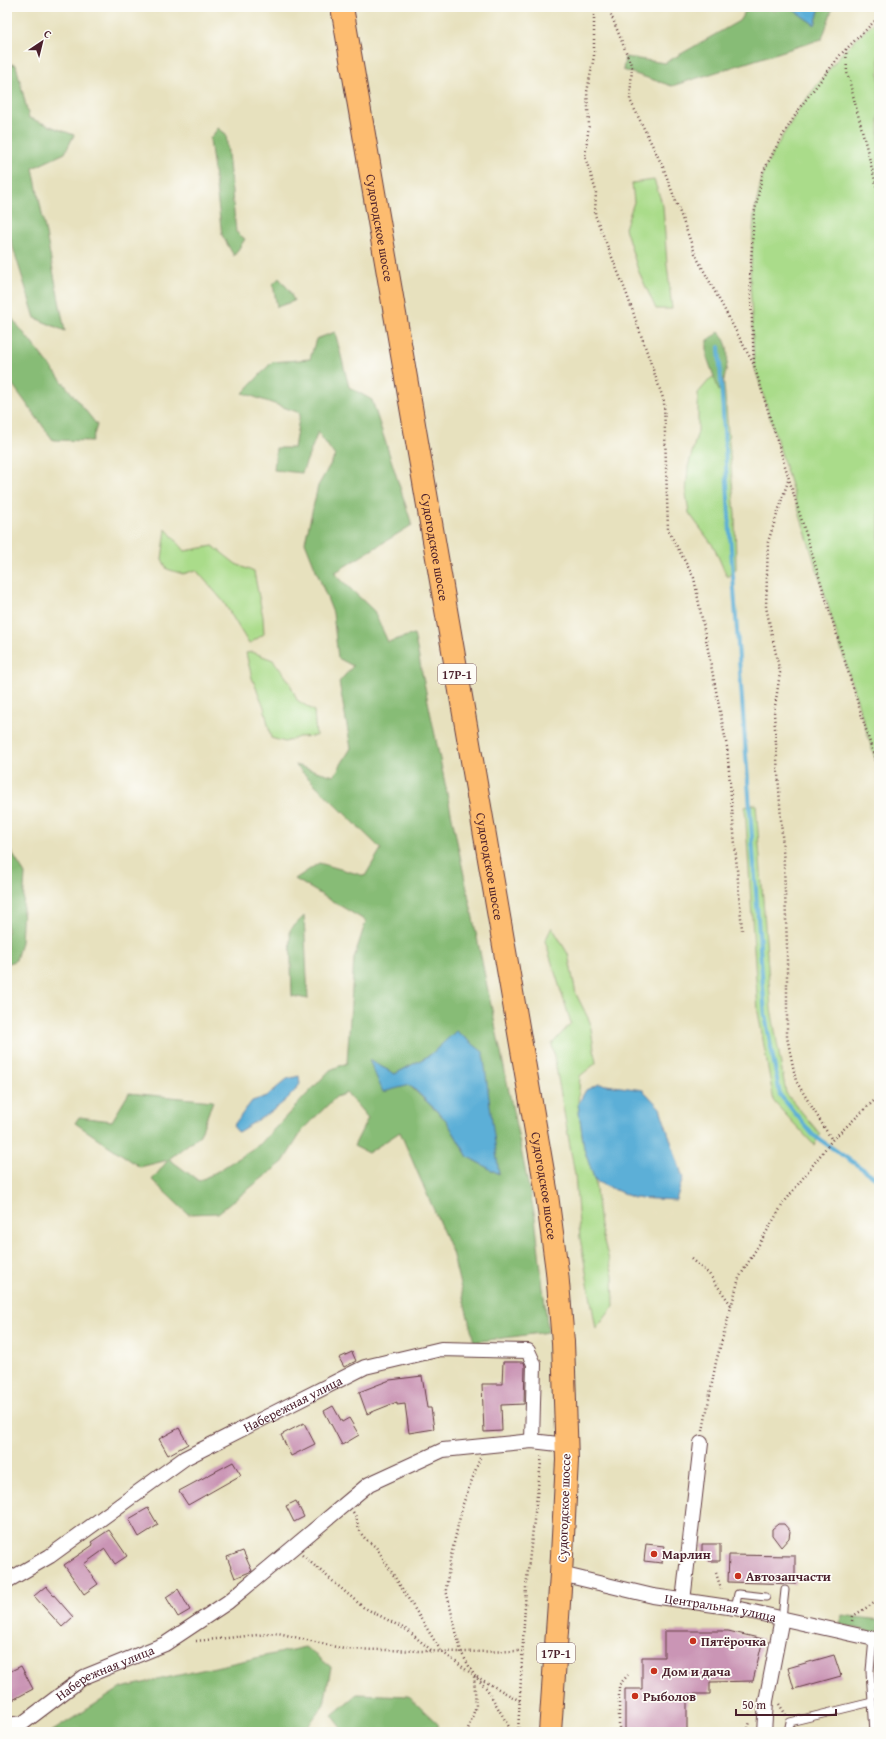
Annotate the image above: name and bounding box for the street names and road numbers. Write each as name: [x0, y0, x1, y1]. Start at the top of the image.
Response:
street label: Судогодское шоссе: [361, 172, 399, 283]
street label: Судогодское шоссе: [417, 492, 454, 602]
road number: 17Р-1: [438, 664, 476, 684]
street label: Судогодское шоссе: [472, 811, 509, 922]
street label: Судогодское шоссе: [527, 1130, 562, 1241]
street label: Набережная улица: [240, 1370, 346, 1437]
street label: Судогодское шоссе: [553, 1453, 575, 1563]
street label: Центральная улица: [663, 1588, 779, 1627]
street label: Набережная улица: [51, 1640, 158, 1705]
road number: 17Р-1: [537, 1643, 575, 1663]

